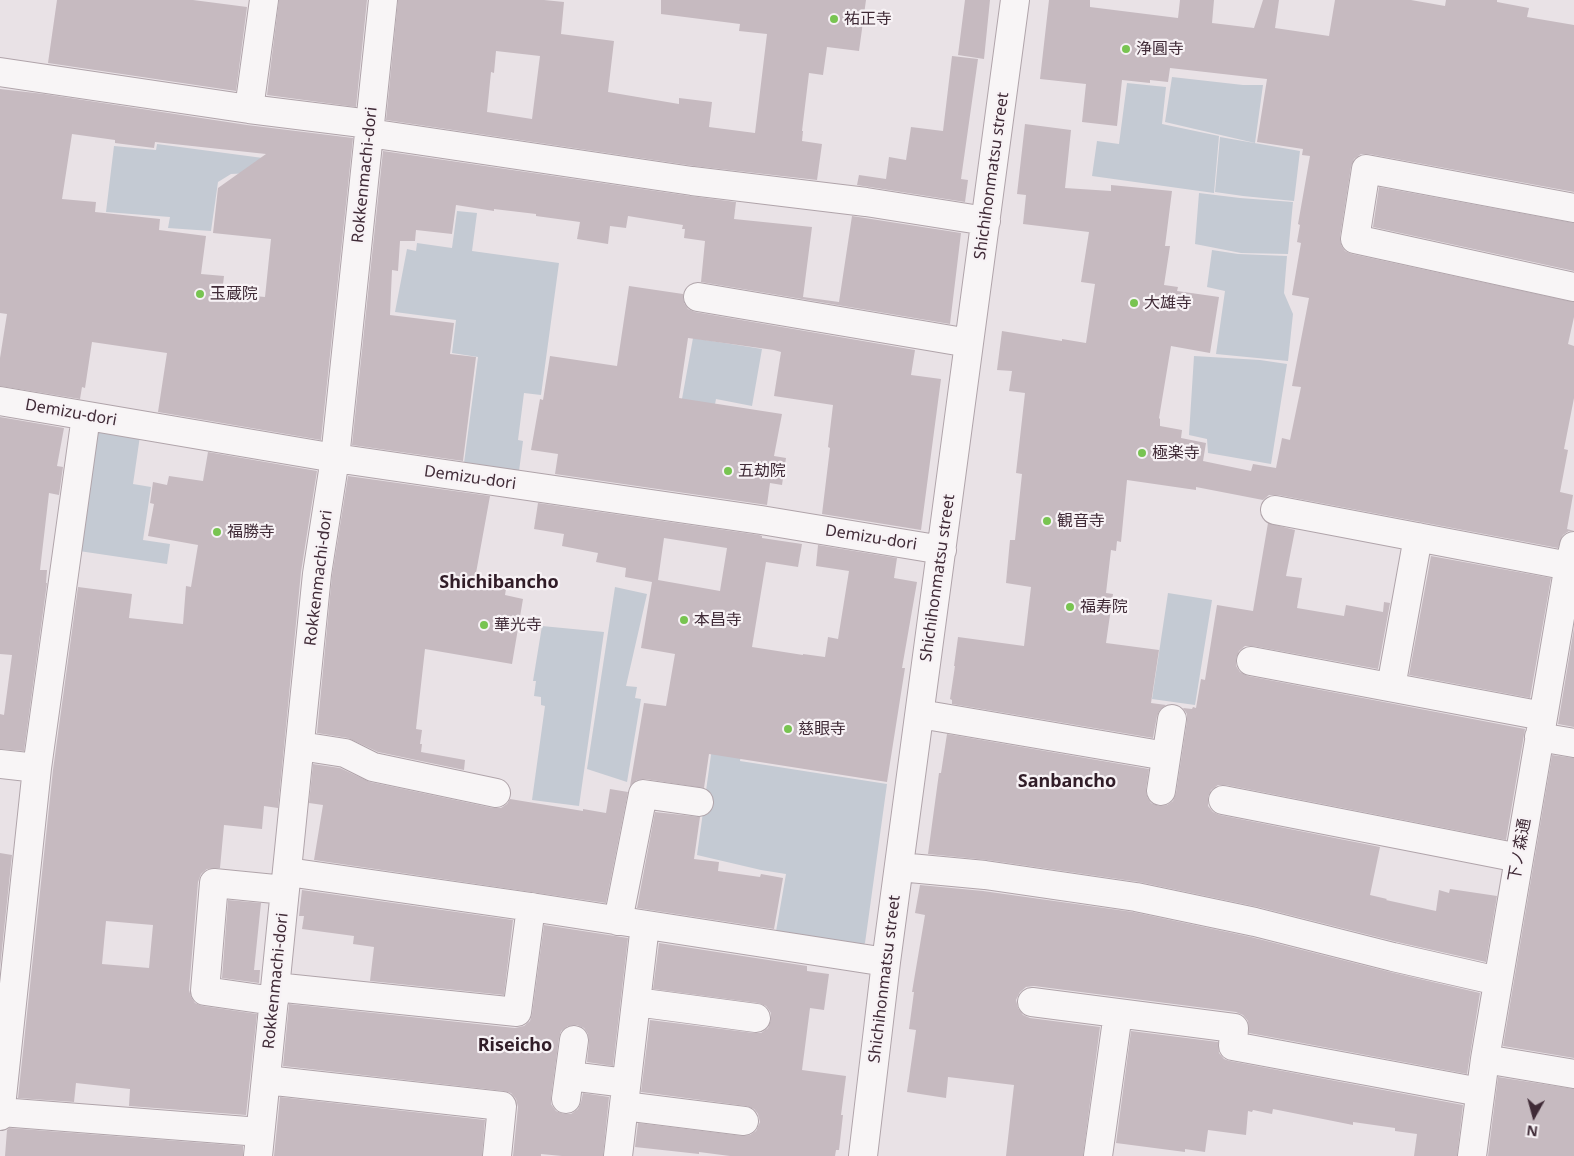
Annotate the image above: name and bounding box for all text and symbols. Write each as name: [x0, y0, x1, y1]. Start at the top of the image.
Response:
place label: 祐正寺: [844, 9, 892, 29]
marker: 祐正寺: [828, 13, 840, 25]
place label: 浄圓寺: [1136, 39, 1184, 59]
marker: 浄圓寺: [1120, 43, 1132, 55]
street label: Shichihonmatsu street: [971, 91, 1013, 261]
street label: Rokkenmachi-dori: [348, 106, 382, 244]
place label: 玉蔵院: [210, 284, 258, 304]
marker: 玉蔵院: [194, 288, 206, 300]
place label: 大雄寺: [1144, 293, 1192, 313]
marker: 大雄寺: [1128, 297, 1140, 309]
street label: Demizu-dori: [24, 396, 118, 430]
place label: 極楽寺: [1152, 443, 1200, 463]
marker: 極楽寺: [1136, 447, 1148, 459]
place label: 五劫院: [738, 461, 786, 481]
street label: Demizu-dori: [423, 462, 517, 494]
marker: 五劫院: [722, 465, 734, 477]
street label: Shichihonmatsu street: [917, 493, 959, 663]
street label: Rokkenmachi-dori: [301, 509, 337, 647]
place label: 観音寺: [1057, 511, 1105, 531]
marker: 観音寺: [1041, 515, 1053, 527]
street label: Demizu-dori: [824, 521, 918, 555]
place label: 福勝寺: [227, 522, 275, 542]
marker: 福勝寺: [211, 526, 223, 538]
district label: Shichibancho: [439, 572, 559, 594]
place label: 福寿院: [1080, 597, 1128, 617]
marker: 福寿院: [1064, 601, 1076, 613]
place label: 本昌寺: [694, 610, 742, 630]
marker: 本昌寺: [678, 614, 690, 626]
place label: 華光寺: [494, 615, 542, 635]
marker: 華光寺: [478, 619, 490, 631]
place label: 慈眼寺: [798, 719, 846, 739]
marker: 慈眼寺: [782, 723, 794, 735]
district label: Sanbancho: [1018, 771, 1116, 793]
street label: 下ノ森通: [1505, 817, 1535, 883]
street label: Shichihonmatsu street: [865, 894, 905, 1064]
street label: Rokkenmachi-dori: [259, 912, 293, 1050]
district label: Riseicho: [478, 1035, 552, 1057]
north arrow: [1509, 1091, 1559, 1141]
text: N: [1525, 1121, 1539, 1142]

